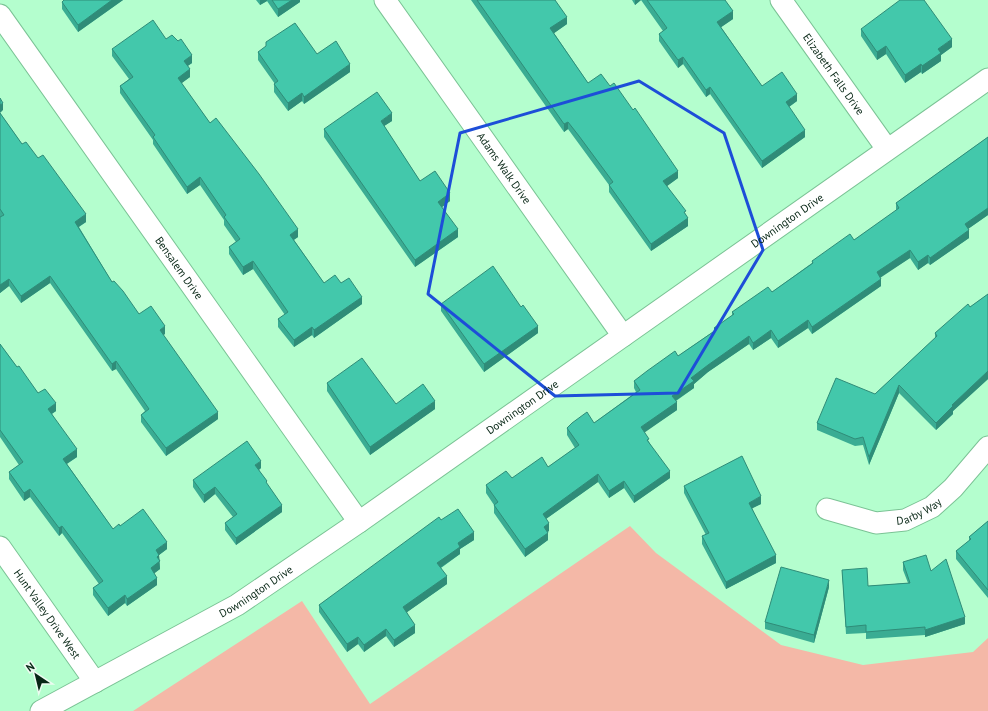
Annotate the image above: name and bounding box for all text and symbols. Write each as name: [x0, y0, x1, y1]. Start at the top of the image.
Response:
street label: Elizabeth Falls Drive: [800, 31, 868, 118]
street label: Adams Walk Drive: [474, 130, 534, 207]
street label: Downington Drive: [748, 190, 826, 251]
street label: Bensalem Drive: [152, 234, 206, 302]
street label: Downington Drive: [483, 377, 561, 437]
street label: Darby Way: [896, 494, 945, 528]
street label: Downington Drive: [217, 562, 296, 620]
street label: Hunt Valley Drive West: [11, 567, 84, 662]
north arrow: [16, 655, 56, 695]
text: N: [23, 659, 37, 675]

